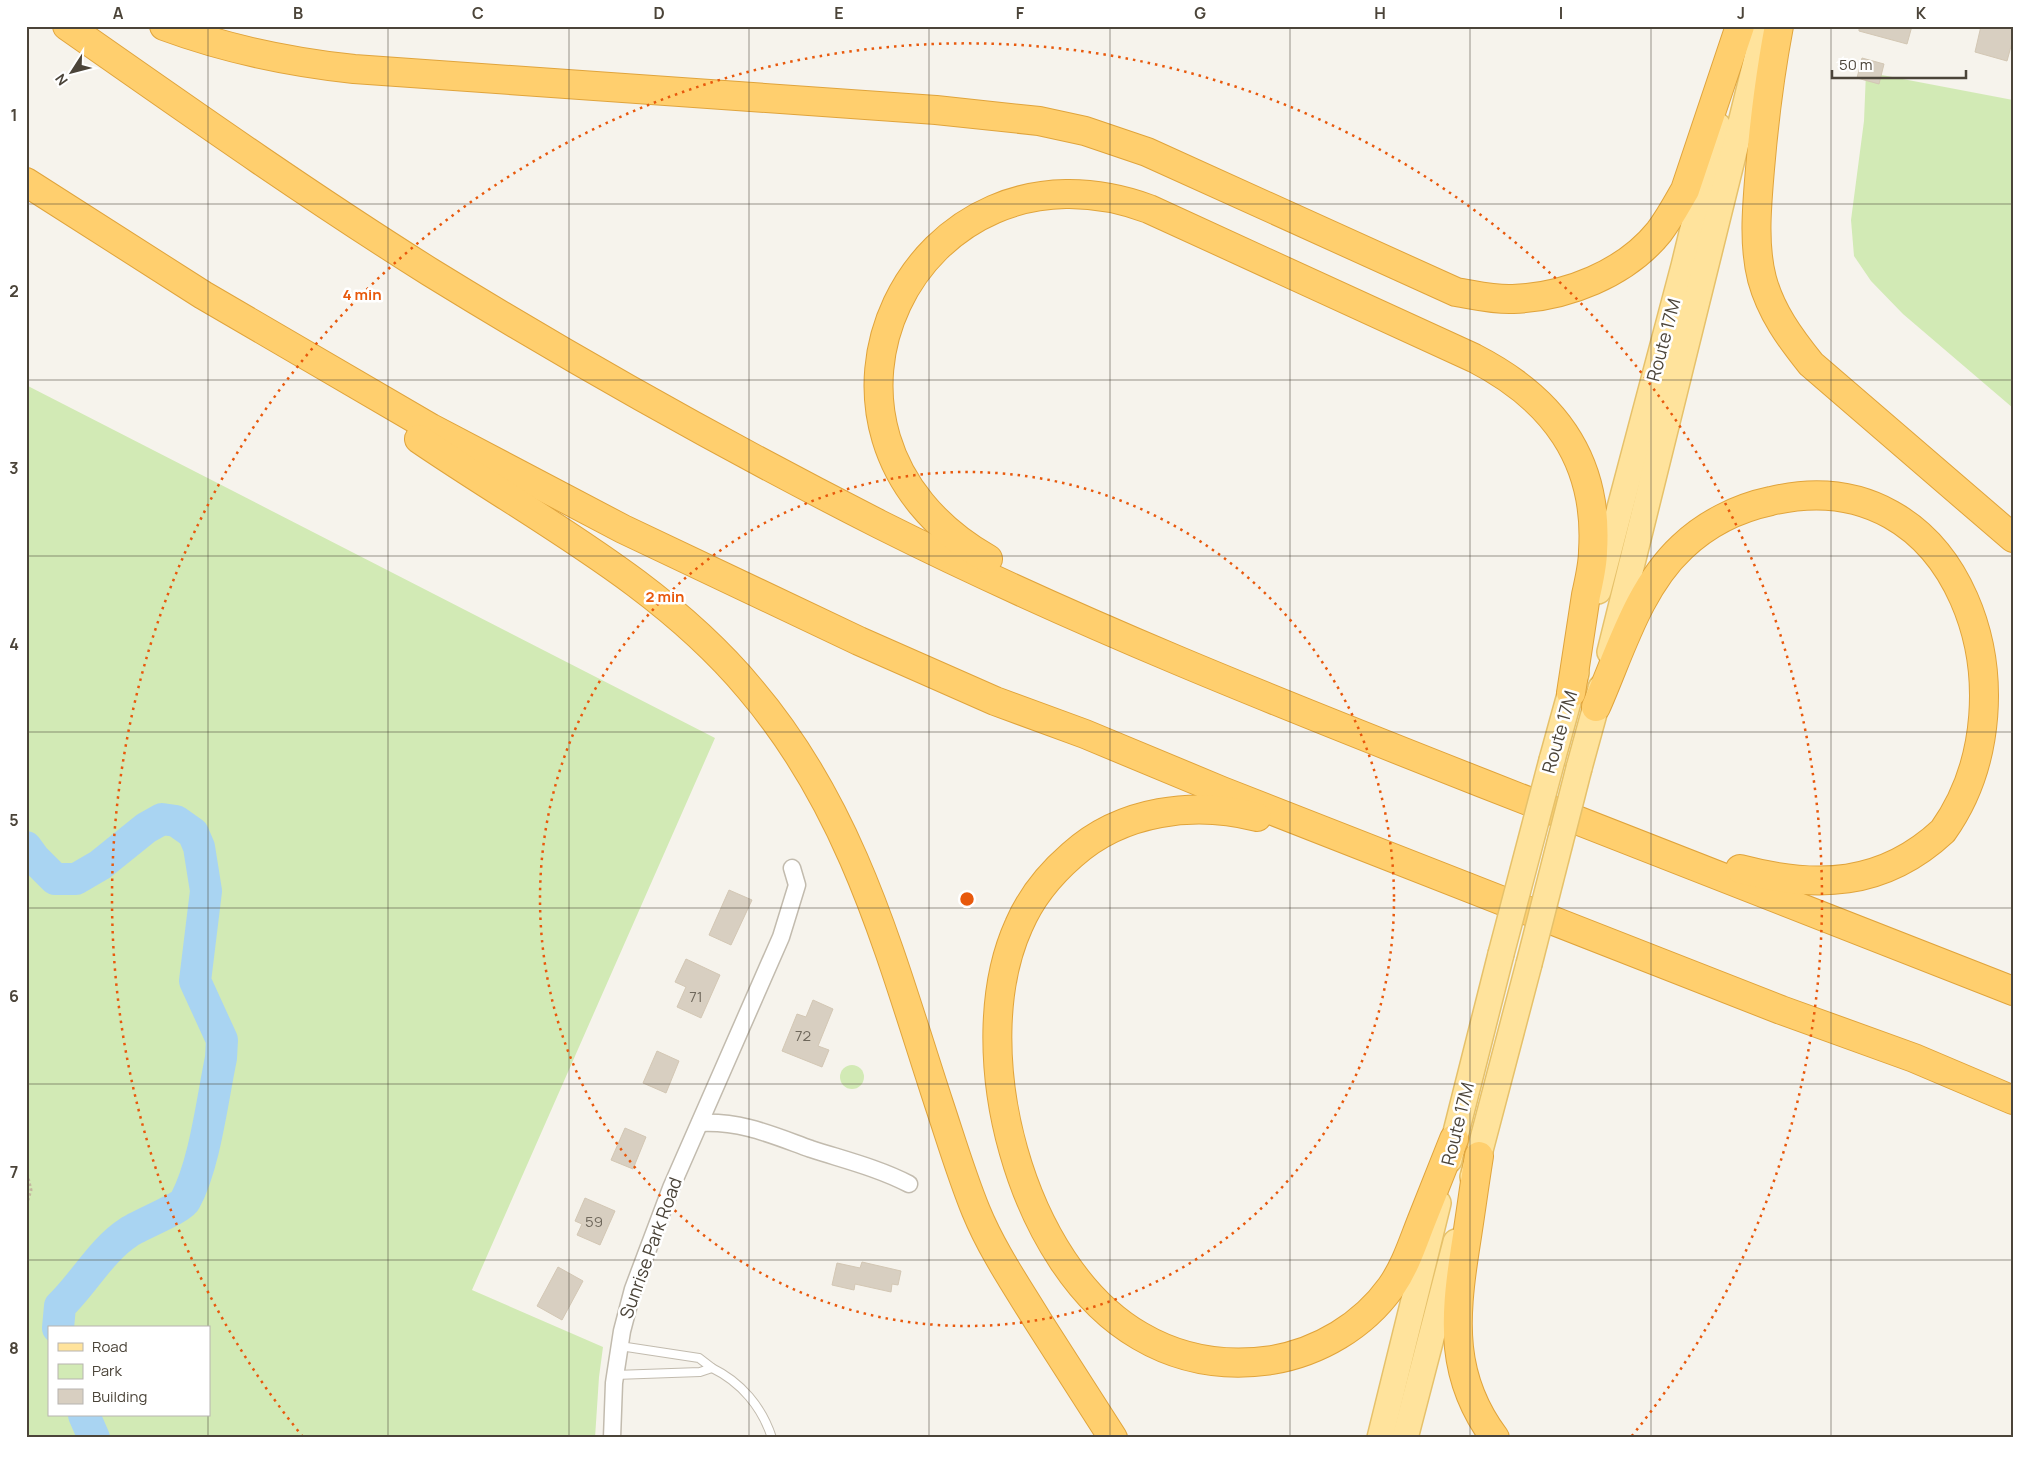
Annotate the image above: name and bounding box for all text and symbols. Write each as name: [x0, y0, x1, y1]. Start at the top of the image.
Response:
text: A: [113, 2, 124, 24]
text: B: [293, 2, 303, 24]
text: C: [472, 2, 484, 24]
text: D: [653, 2, 665, 24]
text: E: [834, 2, 844, 24]
text: F: [1016, 2, 1025, 24]
text: G: [1194, 2, 1206, 24]
text: H: [1374, 2, 1386, 24]
text: I: [1559, 2, 1563, 24]
text: J: [1737, 2, 1745, 24]
text: K: [1916, 2, 1927, 24]
north arrow: [48, 48, 98, 98]
scale bar: [1832, 48, 1965, 80]
text: 50 m: [1839, 54, 1873, 75]
text: N: [50, 70, 72, 90]
text: 1: [10, 104, 18, 126]
text: 2: [9, 280, 19, 302]
text: 4 min: [342, 284, 382, 305]
street label: Route 17M: [1640, 296, 1686, 384]
text: 3: [9, 457, 19, 479]
text: 2 min: [645, 586, 685, 607]
text: 4: [9, 633, 19, 655]
street label: Route 17M: [1536, 688, 1582, 776]
text: 5: [9, 809, 19, 831]
centre of rings: [958, 890, 976, 908]
text: 6: [9, 985, 19, 1007]
house number: 71: [689, 986, 703, 1007]
house number: 72: [795, 1025, 811, 1046]
street label: Route 17M: [1435, 1080, 1479, 1168]
text: 7: [10, 1161, 18, 1183]
street label: Sunrise Park Road: [613, 1174, 687, 1322]
house number: 59: [585, 1211, 603, 1232]
legend: [48, 1326, 210, 1416]
text: Road: [92, 1336, 128, 1357]
text: 8: [9, 1337, 19, 1359]
text: Park: [92, 1360, 122, 1381]
text: Building: [92, 1386, 147, 1407]

